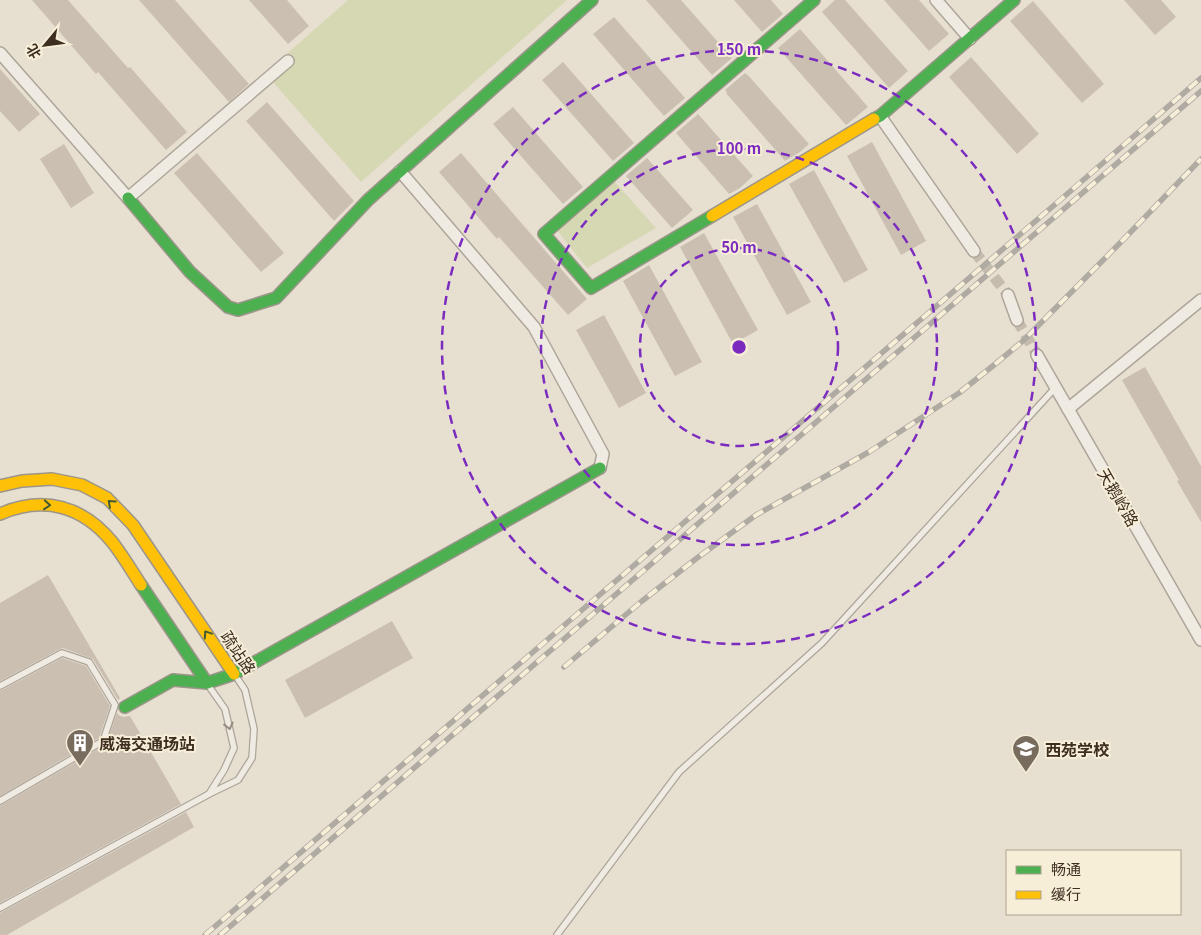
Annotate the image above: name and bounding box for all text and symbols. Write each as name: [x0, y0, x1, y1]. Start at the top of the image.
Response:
north arrow: [20, 20, 70, 70]
text: 150 m: [717, 38, 761, 59]
text: 北: [21, 41, 45, 63]
text: 100 m: [717, 137, 761, 158]
text: 50 m: [721, 236, 757, 257]
centre of rings: [730, 338, 748, 356]
street label: 天鹅岭路: [1093, 463, 1145, 531]
one-way arrow: [43, 499, 51, 510]
one-way arrow: [108, 500, 117, 509]
street label: 疏站路: [216, 625, 262, 679]
one-way arrow: [204, 630, 213, 639]
one-way arrow: [223, 721, 234, 730]
building icon: 威海交通场站: [65, 728, 95, 767]
place label: 威海交通场站: [99, 731, 195, 755]
school or university icon: 西苑学校: [1011, 734, 1041, 773]
place label: 西苑学校: [1045, 737, 1110, 761]
legend: [1006, 850, 1181, 915]
text: 畅通: [1051, 858, 1081, 879]
text: 缓行: [1051, 883, 1081, 904]

